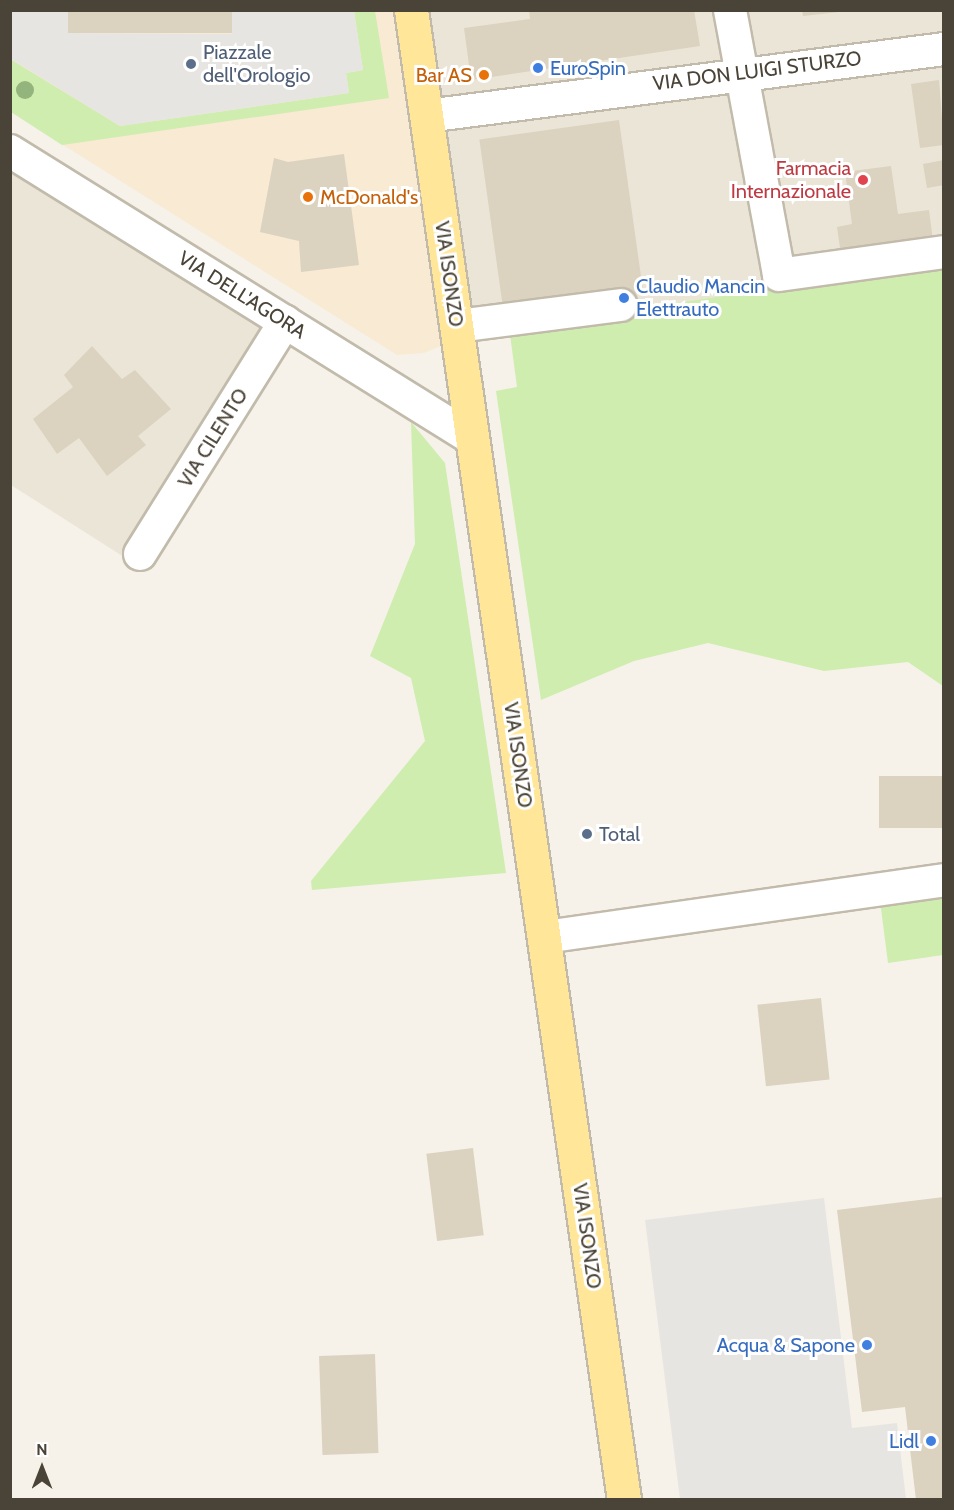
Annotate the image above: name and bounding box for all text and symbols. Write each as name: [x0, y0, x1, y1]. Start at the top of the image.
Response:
place label: Piazzale dell'Orologio: [203, 40, 311, 87]
street label: VIA DON LUIGI STURZO: [651, 46, 863, 96]
place label: EuroSpin: [550, 56, 626, 80]
marker: Piazzale dell'Orologio: [184, 57, 198, 71]
marker: EuroSpin: [531, 61, 545, 75]
place label: Bar AS: [416, 63, 472, 87]
marker: Bar AS: [477, 68, 491, 82]
place label: Farmacia Internazionale: [731, 156, 851, 203]
marker: Farmacia Internazionale: [856, 173, 870, 187]
place label: McDonald's: [320, 185, 418, 209]
marker: McDonald's: [301, 190, 315, 204]
street label: VIA ISONZO: [430, 220, 468, 328]
street label: VIA DELL'AGORA: [174, 246, 310, 344]
place label: Claudio Mancin Elettrauto: [636, 274, 765, 321]
marker: Claudio Mancin Elettrauto: [617, 291, 631, 305]
street label: VIA CILENTO: [173, 384, 253, 492]
street label: VIA ISONZO: [499, 701, 537, 809]
place label: Total: [599, 822, 640, 846]
marker: Total: [580, 827, 594, 841]
street label: VIA ISONZO: [568, 1182, 606, 1290]
place label: Acqua & Sapone: [717, 1333, 855, 1357]
marker: Acqua & Sapone: [860, 1338, 874, 1352]
place label: Lidl: [889, 1429, 919, 1453]
marker: Lidl: [924, 1434, 938, 1448]
north arrow: [12, 1438, 72, 1498]
text: N: [36, 1440, 48, 1459]

